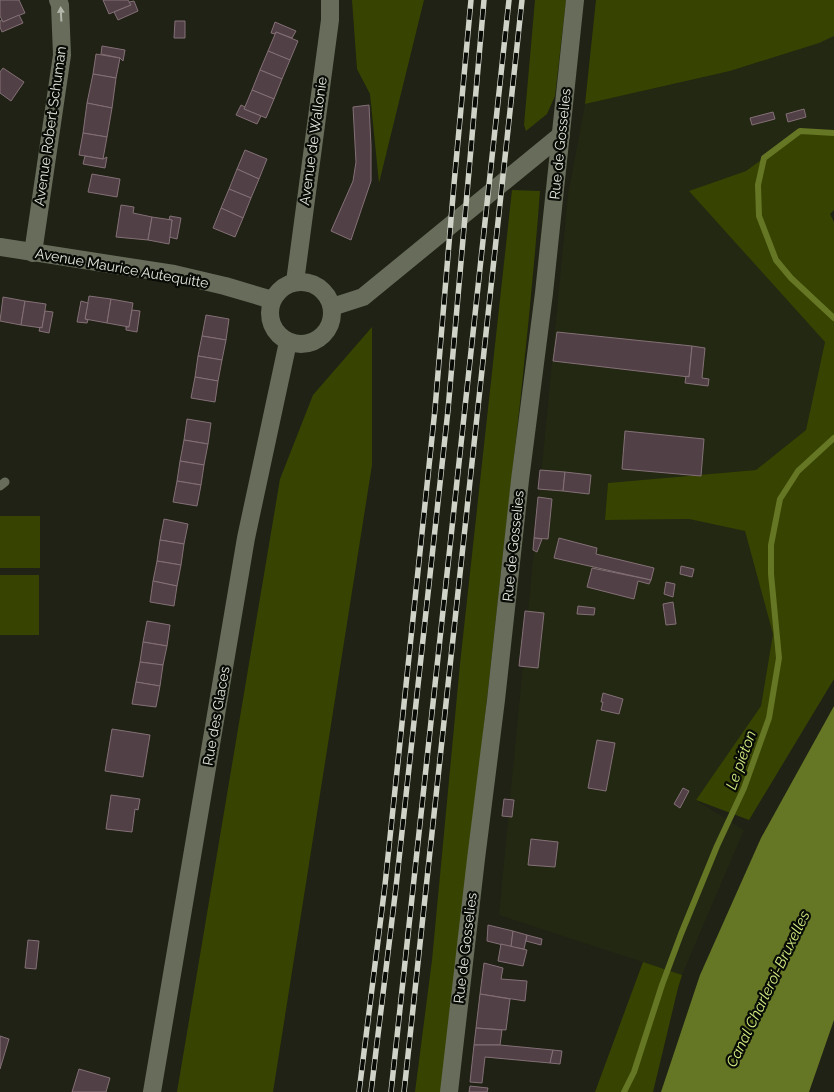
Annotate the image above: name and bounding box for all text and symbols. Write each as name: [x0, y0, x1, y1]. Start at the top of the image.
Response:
one-way arrow: [56, 6, 64, 22]
street label: Avenue Robert Schuman: [31, 45, 69, 207]
street label: Avenue de Wallonie: [296, 76, 330, 206]
street label: Rue de Gosselies: [546, 87, 574, 200]
street label: Avenue Maurice Autequitte: [34, 245, 210, 291]
street label: Rue de Gosselies: [499, 489, 527, 602]
street label: Rue des Glaces: [199, 665, 233, 767]
water label: Le piéton: [722, 728, 760, 792]
street label: Rue de Gosselies: [450, 891, 480, 1004]
water label: Canal Charleroi-Bruxelles: [722, 908, 814, 1070]

